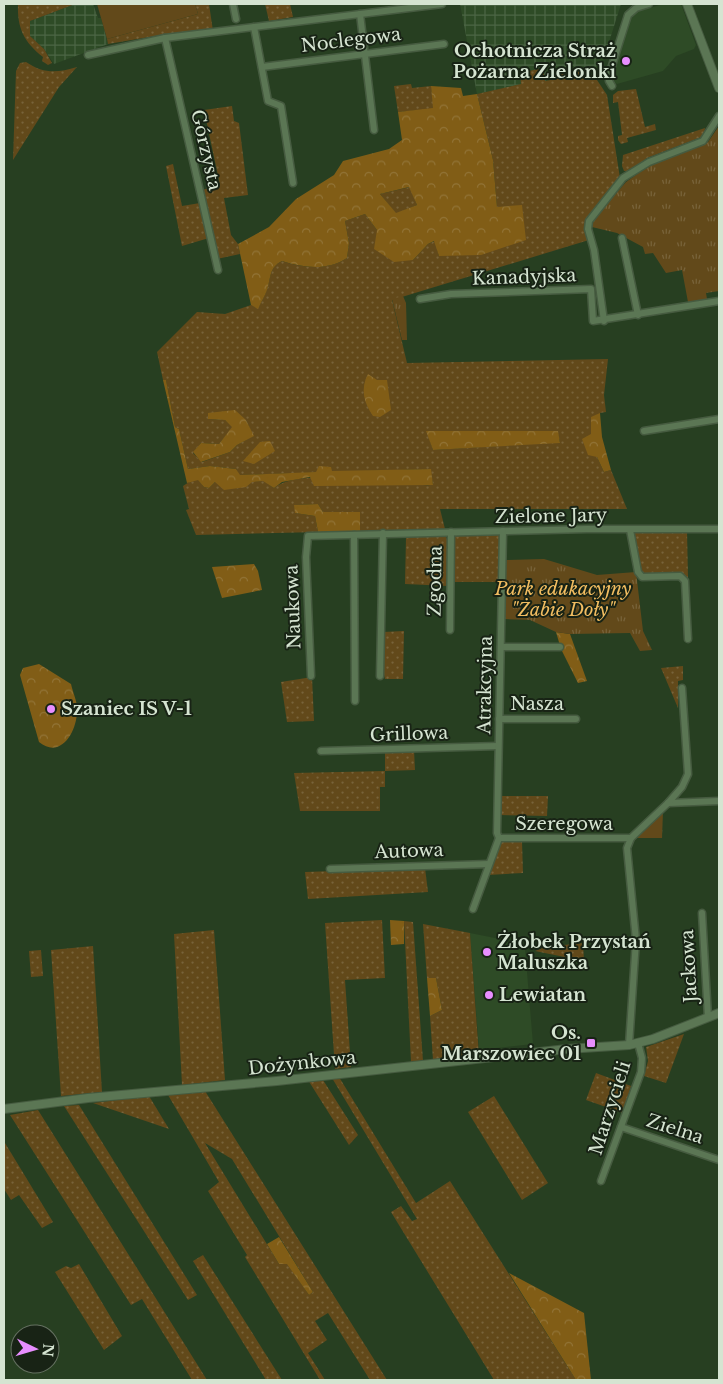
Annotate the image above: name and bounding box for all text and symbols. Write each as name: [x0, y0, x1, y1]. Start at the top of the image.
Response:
street label: Noclegowa: [300, 23, 402, 57]
place label: Ochotnicza Straż Pożarna Zielonki: [453, 40, 616, 83]
marker: Ochotnicza Straż Pożarna Zielonki: [620, 55, 632, 67]
street label: Górzysta: [186, 107, 226, 193]
street label: Kanadyjska: [471, 264, 577, 290]
street label: Zielone Jary: [495, 504, 608, 528]
street label: Zgodna: [423, 545, 447, 617]
street label: Naukowa: [281, 564, 305, 650]
park label: Park edukacyjny "Żabie Doły": [494, 578, 632, 621]
street label: Atrakcyjna: [473, 636, 497, 735]
street label: Nasza: [510, 693, 564, 715]
place label: Szaniec IS V-1: [61, 698, 192, 720]
marker: Szaniec IS V-1: [45, 703, 57, 715]
street label: Grillowa: [369, 722, 449, 746]
street label: Szeregowa: [515, 813, 613, 835]
street label: Autowa: [373, 839, 444, 863]
street label: Jackowa: [676, 929, 702, 1005]
place label: Żłobek Przystań Maluszka: [497, 930, 651, 974]
marker: Żłobek Przystań Maluszka: [481, 946, 493, 958]
place label: Lewiatan: [499, 984, 586, 1006]
marker: Lewiatan: [483, 989, 495, 1001]
place label: Os. Marszowiec 01: [442, 1022, 581, 1065]
marker: Os. Marszowiec 01: [585, 1037, 597, 1049]
street label: Dożynkowa: [247, 1046, 357, 1080]
street label: Marzycieli: [584, 1058, 636, 1158]
street label: Zielna: [644, 1109, 706, 1149]
north arrow: [10, 1324, 60, 1374]
text: N: [38, 1343, 57, 1357]

